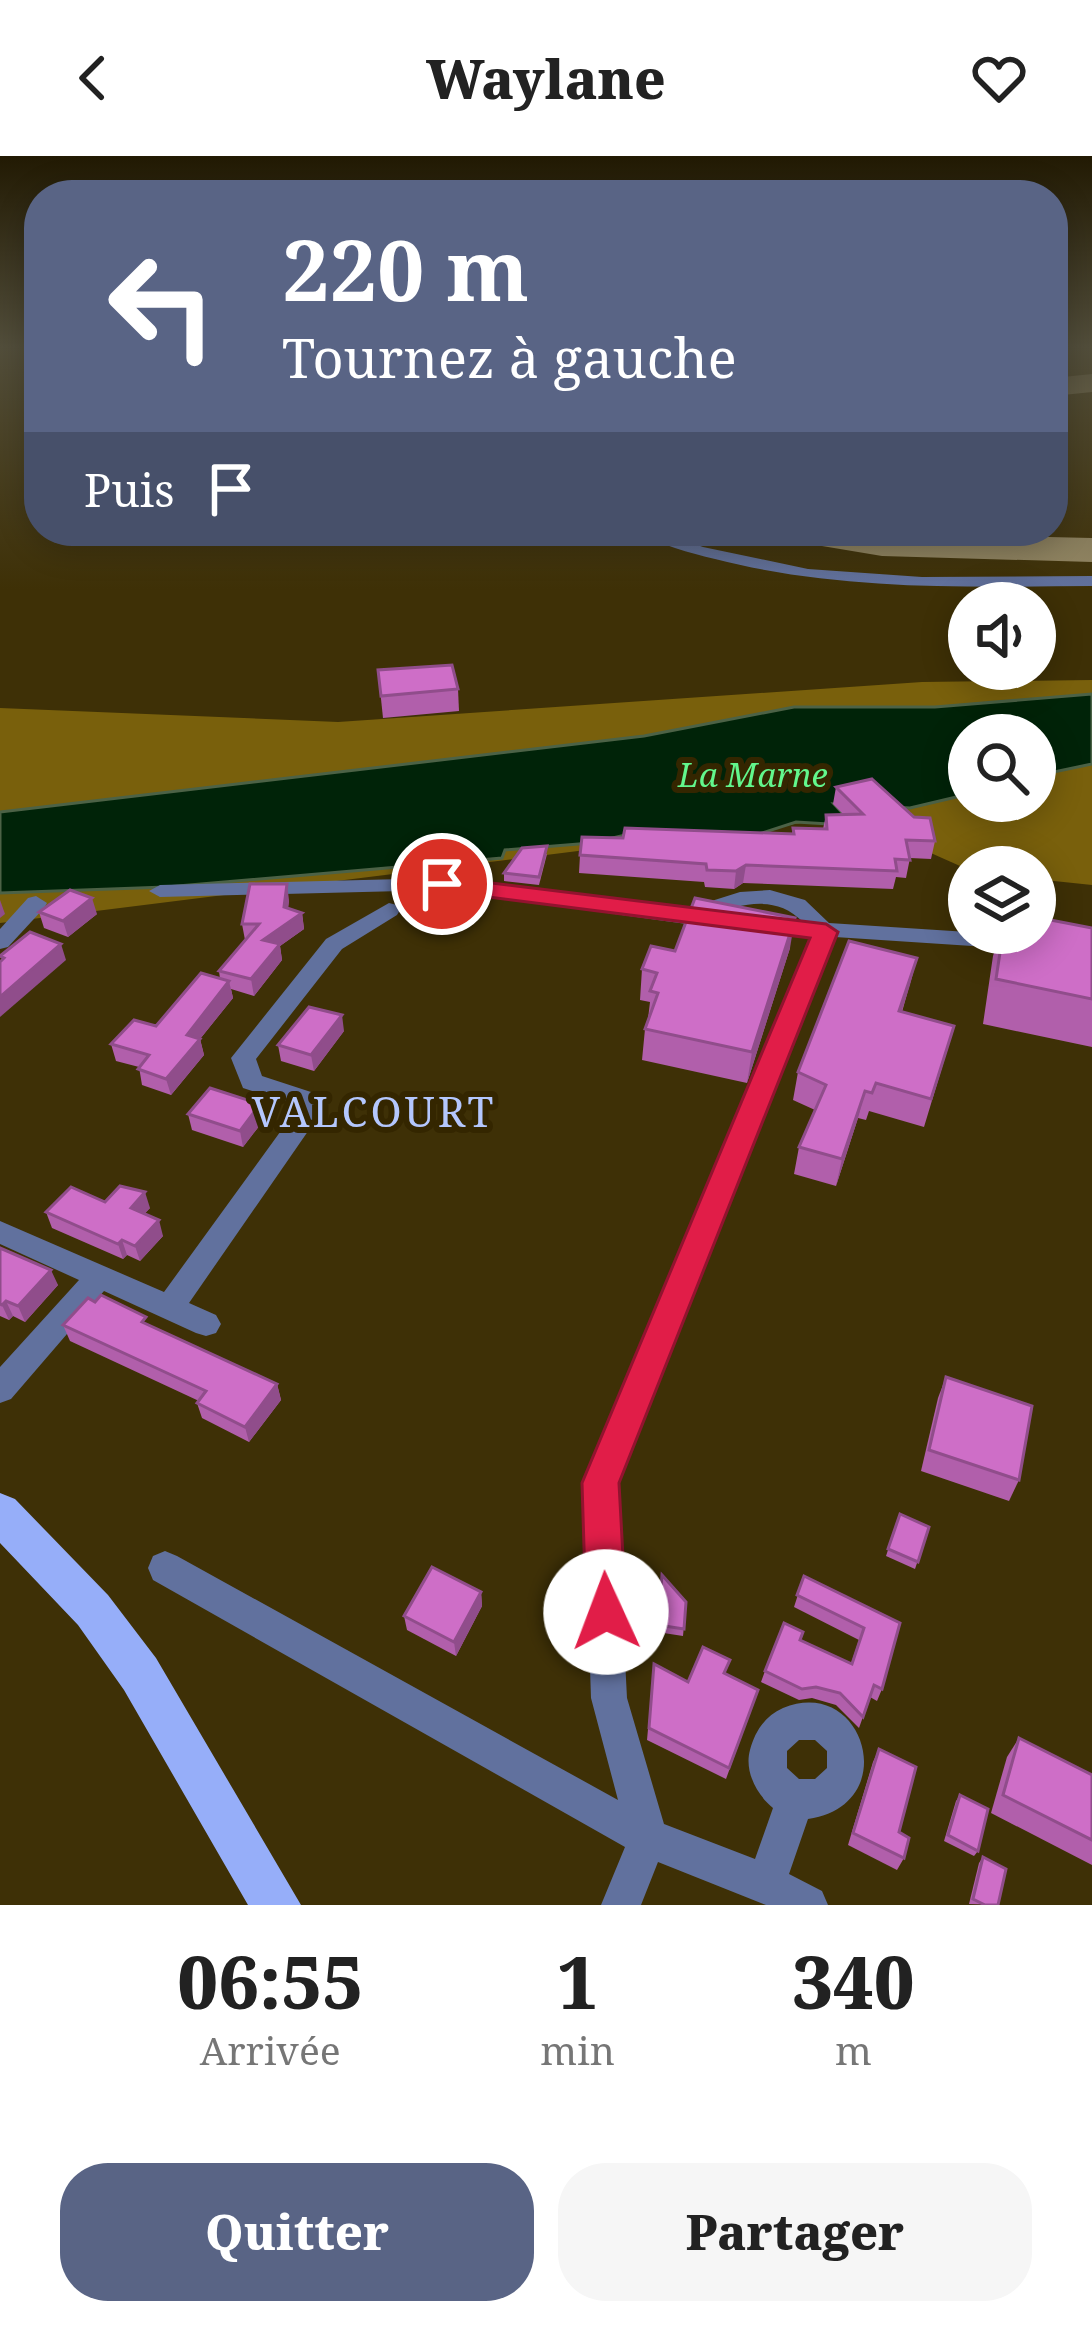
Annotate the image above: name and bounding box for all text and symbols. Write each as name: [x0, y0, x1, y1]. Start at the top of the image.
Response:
text: Waylane: [426, 41, 666, 115]
icon: back: [60, 45, 126, 111]
icon: heart: [966, 45, 1032, 111]
text: 220 m: [282, 211, 529, 326]
icon: left: [84, 228, 240, 384]
text: Tournez à gauche: [282, 320, 737, 394]
icon: arrive: [198, 456, 264, 522]
text: Puis: [84, 459, 174, 520]
map controls: [948, 582, 1056, 954]
button: sound: [948, 582, 1056, 690]
button: search: [948, 714, 1056, 822]
water label: La Marne: [677, 752, 828, 797]
pin: [391, 833, 493, 935]
button: layers: [948, 846, 1056, 954]
icon: arrive: [409, 851, 475, 917]
district label: VALCOURT: [252, 1082, 496, 1139]
position arrow: [543, 1549, 669, 1675]
text: 06:55: [177, 1932, 363, 2030]
text: 1: [557, 1932, 598, 2030]
text: 340: [792, 1932, 915, 2030]
text: Arrivée: [200, 2023, 341, 2076]
text: min: [540, 2023, 615, 2076]
text: m: [835, 2023, 872, 2076]
button: Quitter: [60, 2163, 534, 2301]
button: Partager: [558, 2163, 1032, 2301]

